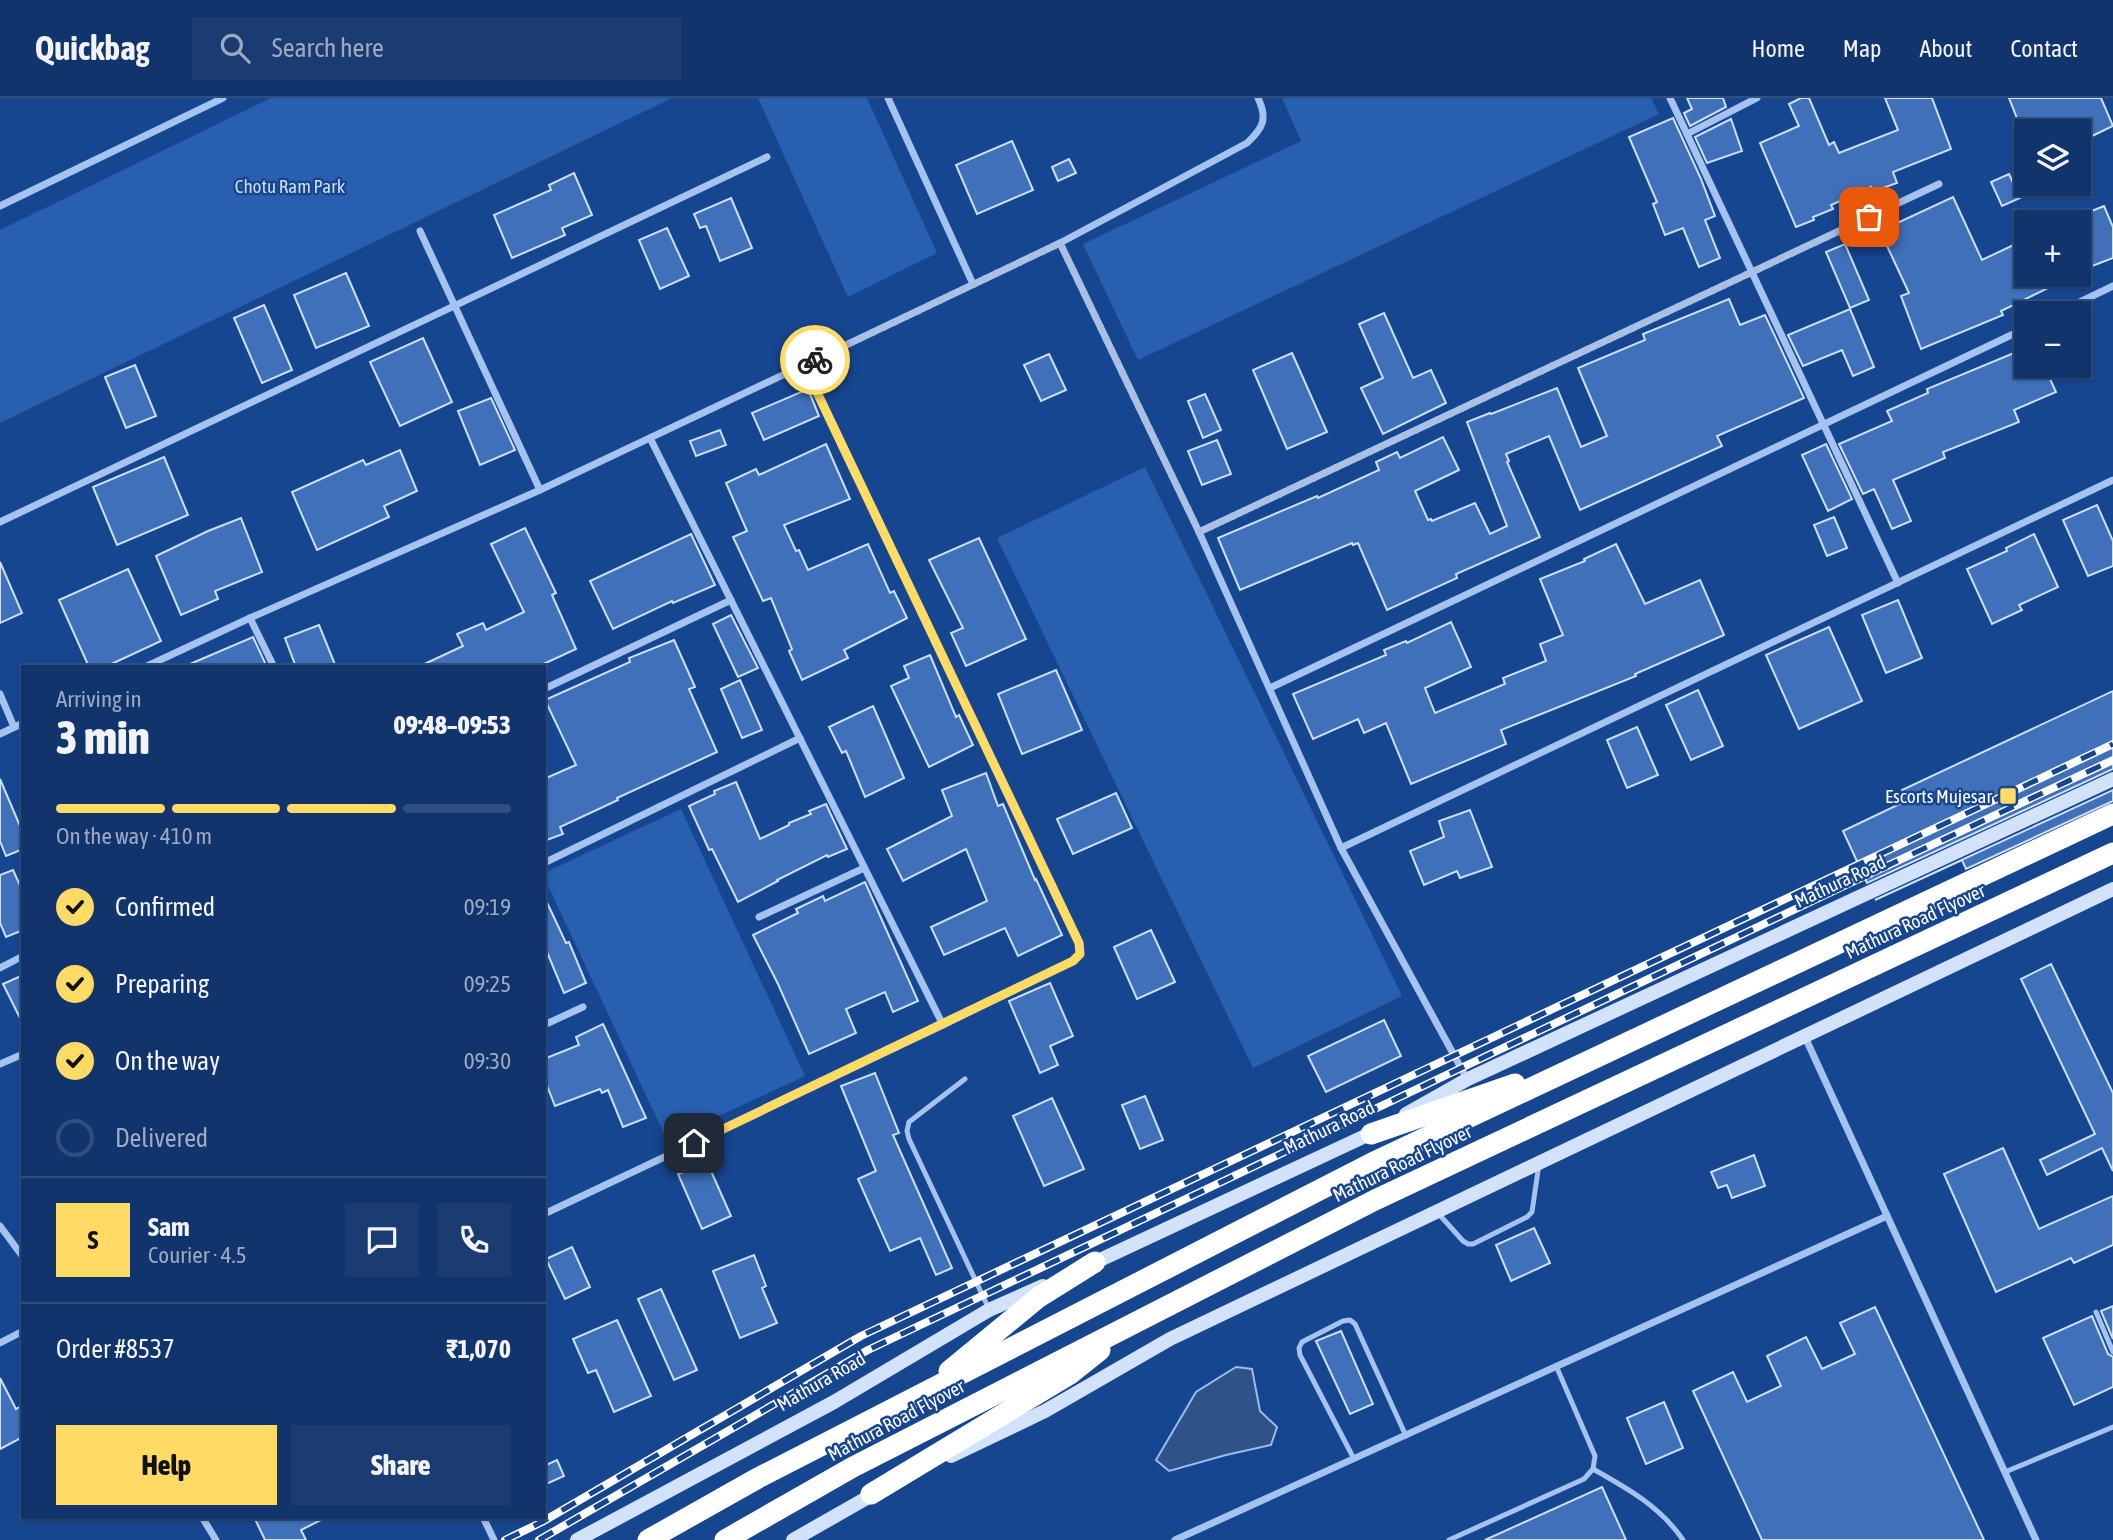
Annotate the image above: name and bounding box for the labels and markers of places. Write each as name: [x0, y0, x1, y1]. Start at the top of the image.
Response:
pin: [1839, 187, 1899, 247]
place label: Escorts Mujesar: [1885, 785, 1992, 807]
marker: Escorts Mujesar: [1998, 786, 2018, 806]
pin: [664, 1113, 724, 1173]

